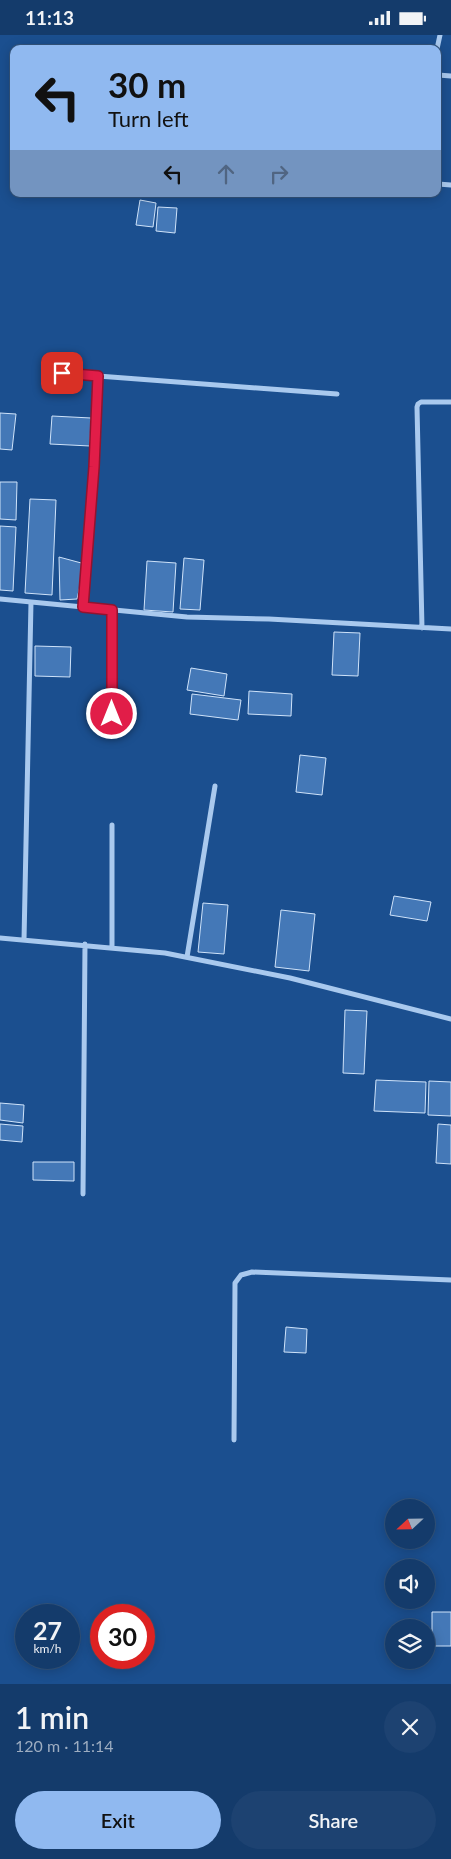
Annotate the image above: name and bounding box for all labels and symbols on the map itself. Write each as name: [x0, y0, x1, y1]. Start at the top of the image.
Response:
pin: [41, 352, 83, 394]
position arrow: [85, 687, 137, 739]
north arrow: [385, 1499, 435, 1549]
speed limit sign: 30: [90, 1604, 155, 1669]

